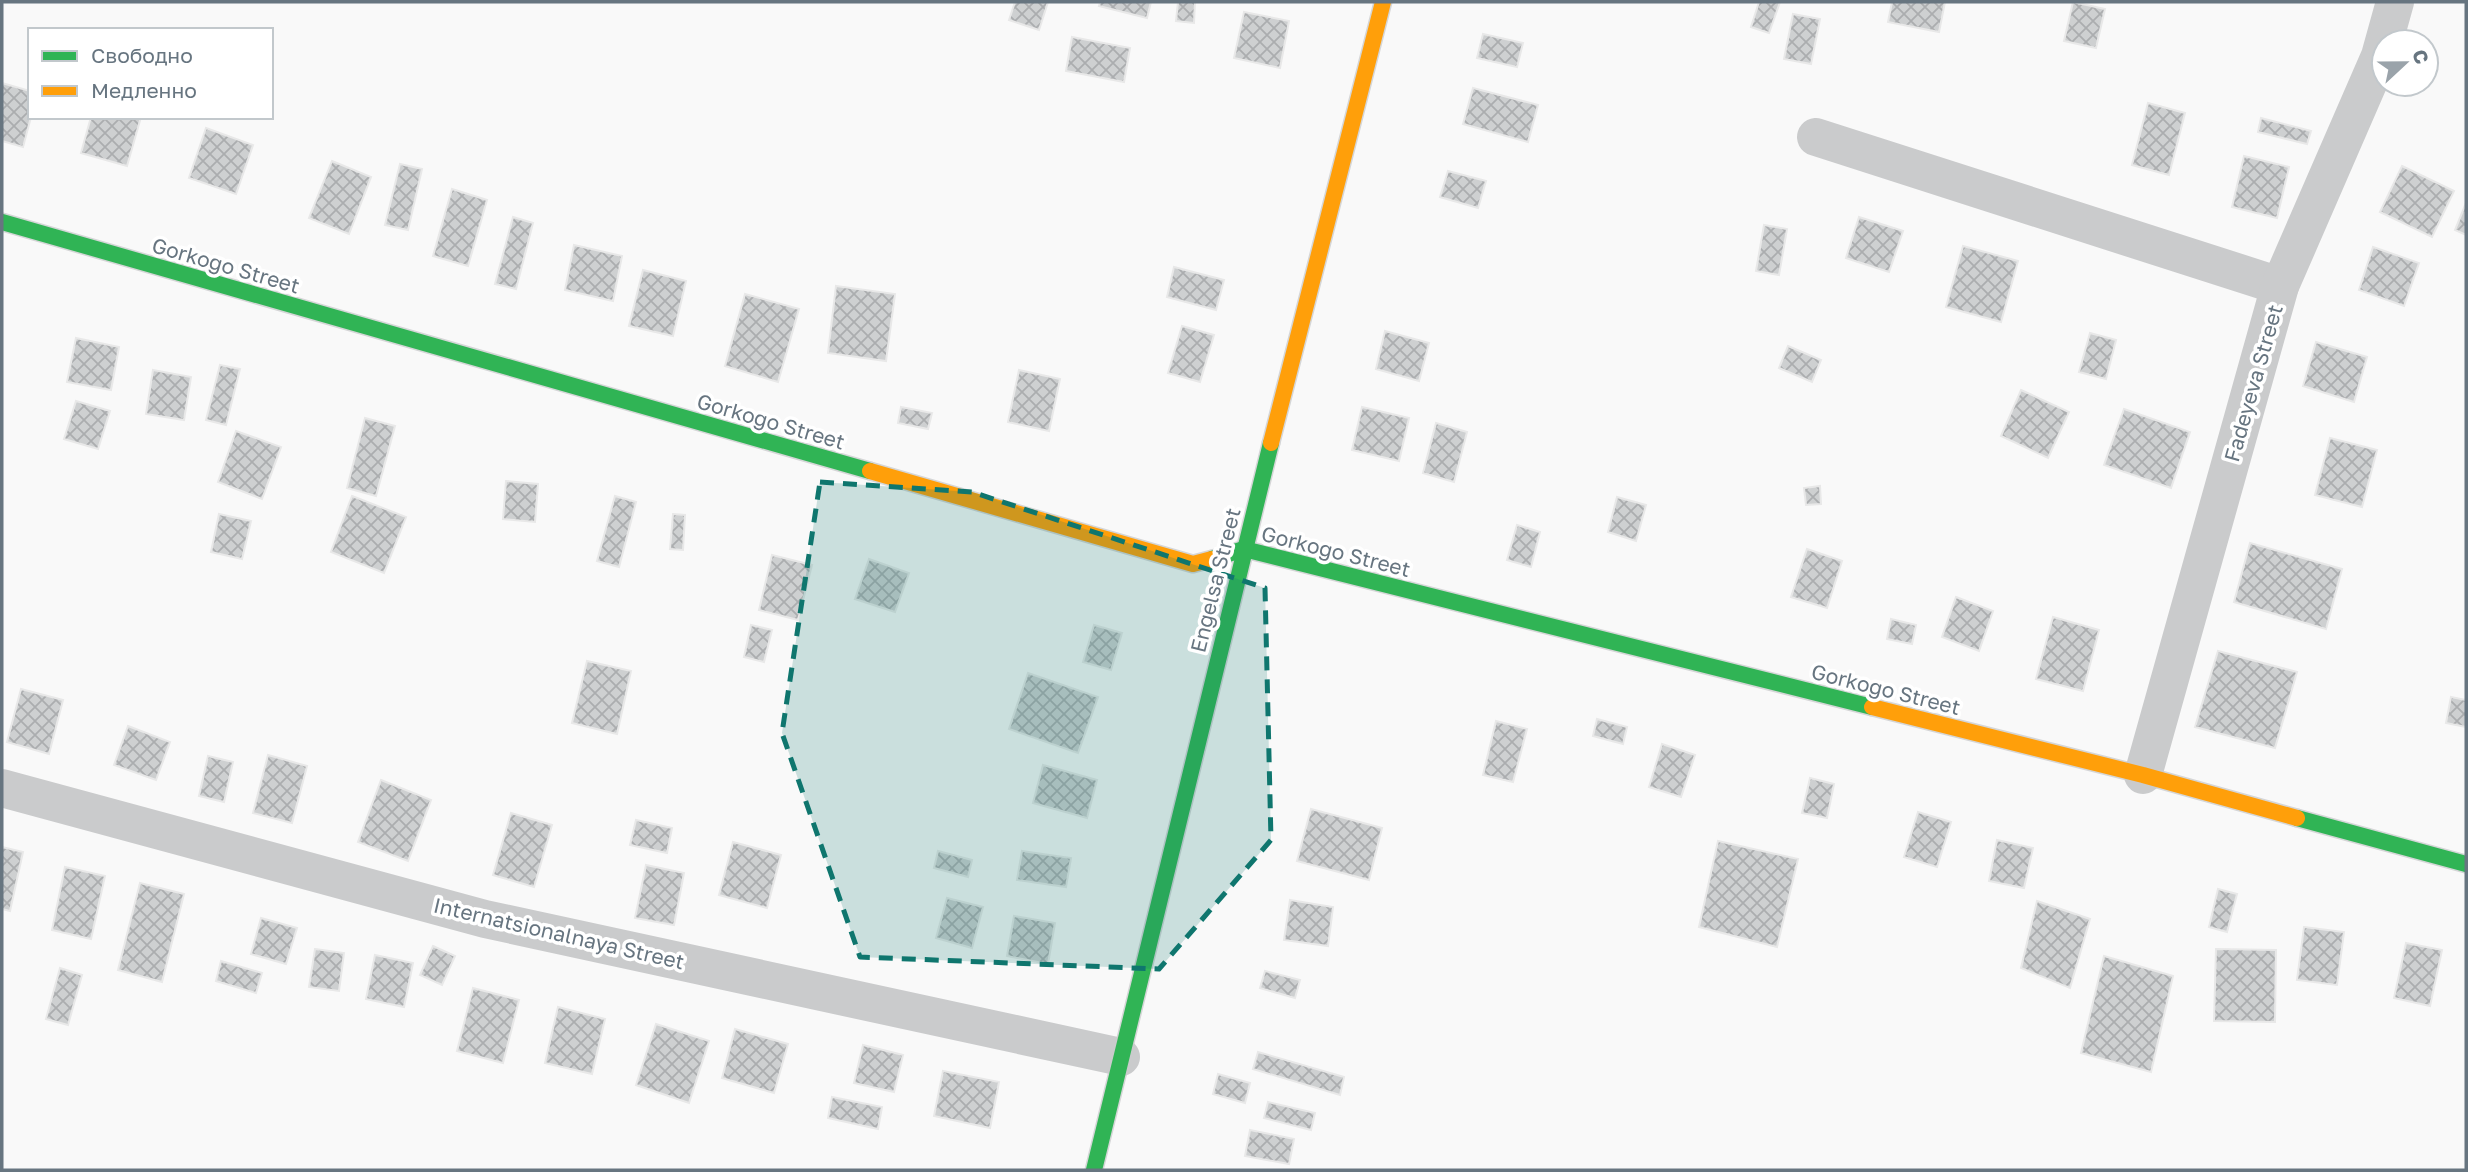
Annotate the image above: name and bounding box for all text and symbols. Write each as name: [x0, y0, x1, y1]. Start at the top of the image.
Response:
legend: [28, 28, 273, 119]
north arrow: [2370, 28, 2440, 98]
text: Свободно: [91, 42, 193, 68]
text: С: [2408, 46, 2434, 67]
text: Медленно: [91, 77, 197, 103]
street label: Gorkogo Street: [149, 231, 303, 299]
street label: Fadeyeva Street: [2218, 301, 2288, 465]
street label: Gorkogo Street: [694, 387, 848, 455]
street label: Engelsa Street: [1184, 505, 1246, 655]
street label: Gorkogo Street: [1259, 520, 1413, 582]
street label: Gorkogo Street: [1809, 658, 1963, 720]
street label: Internatsionalnaya Street: [431, 891, 687, 975]

